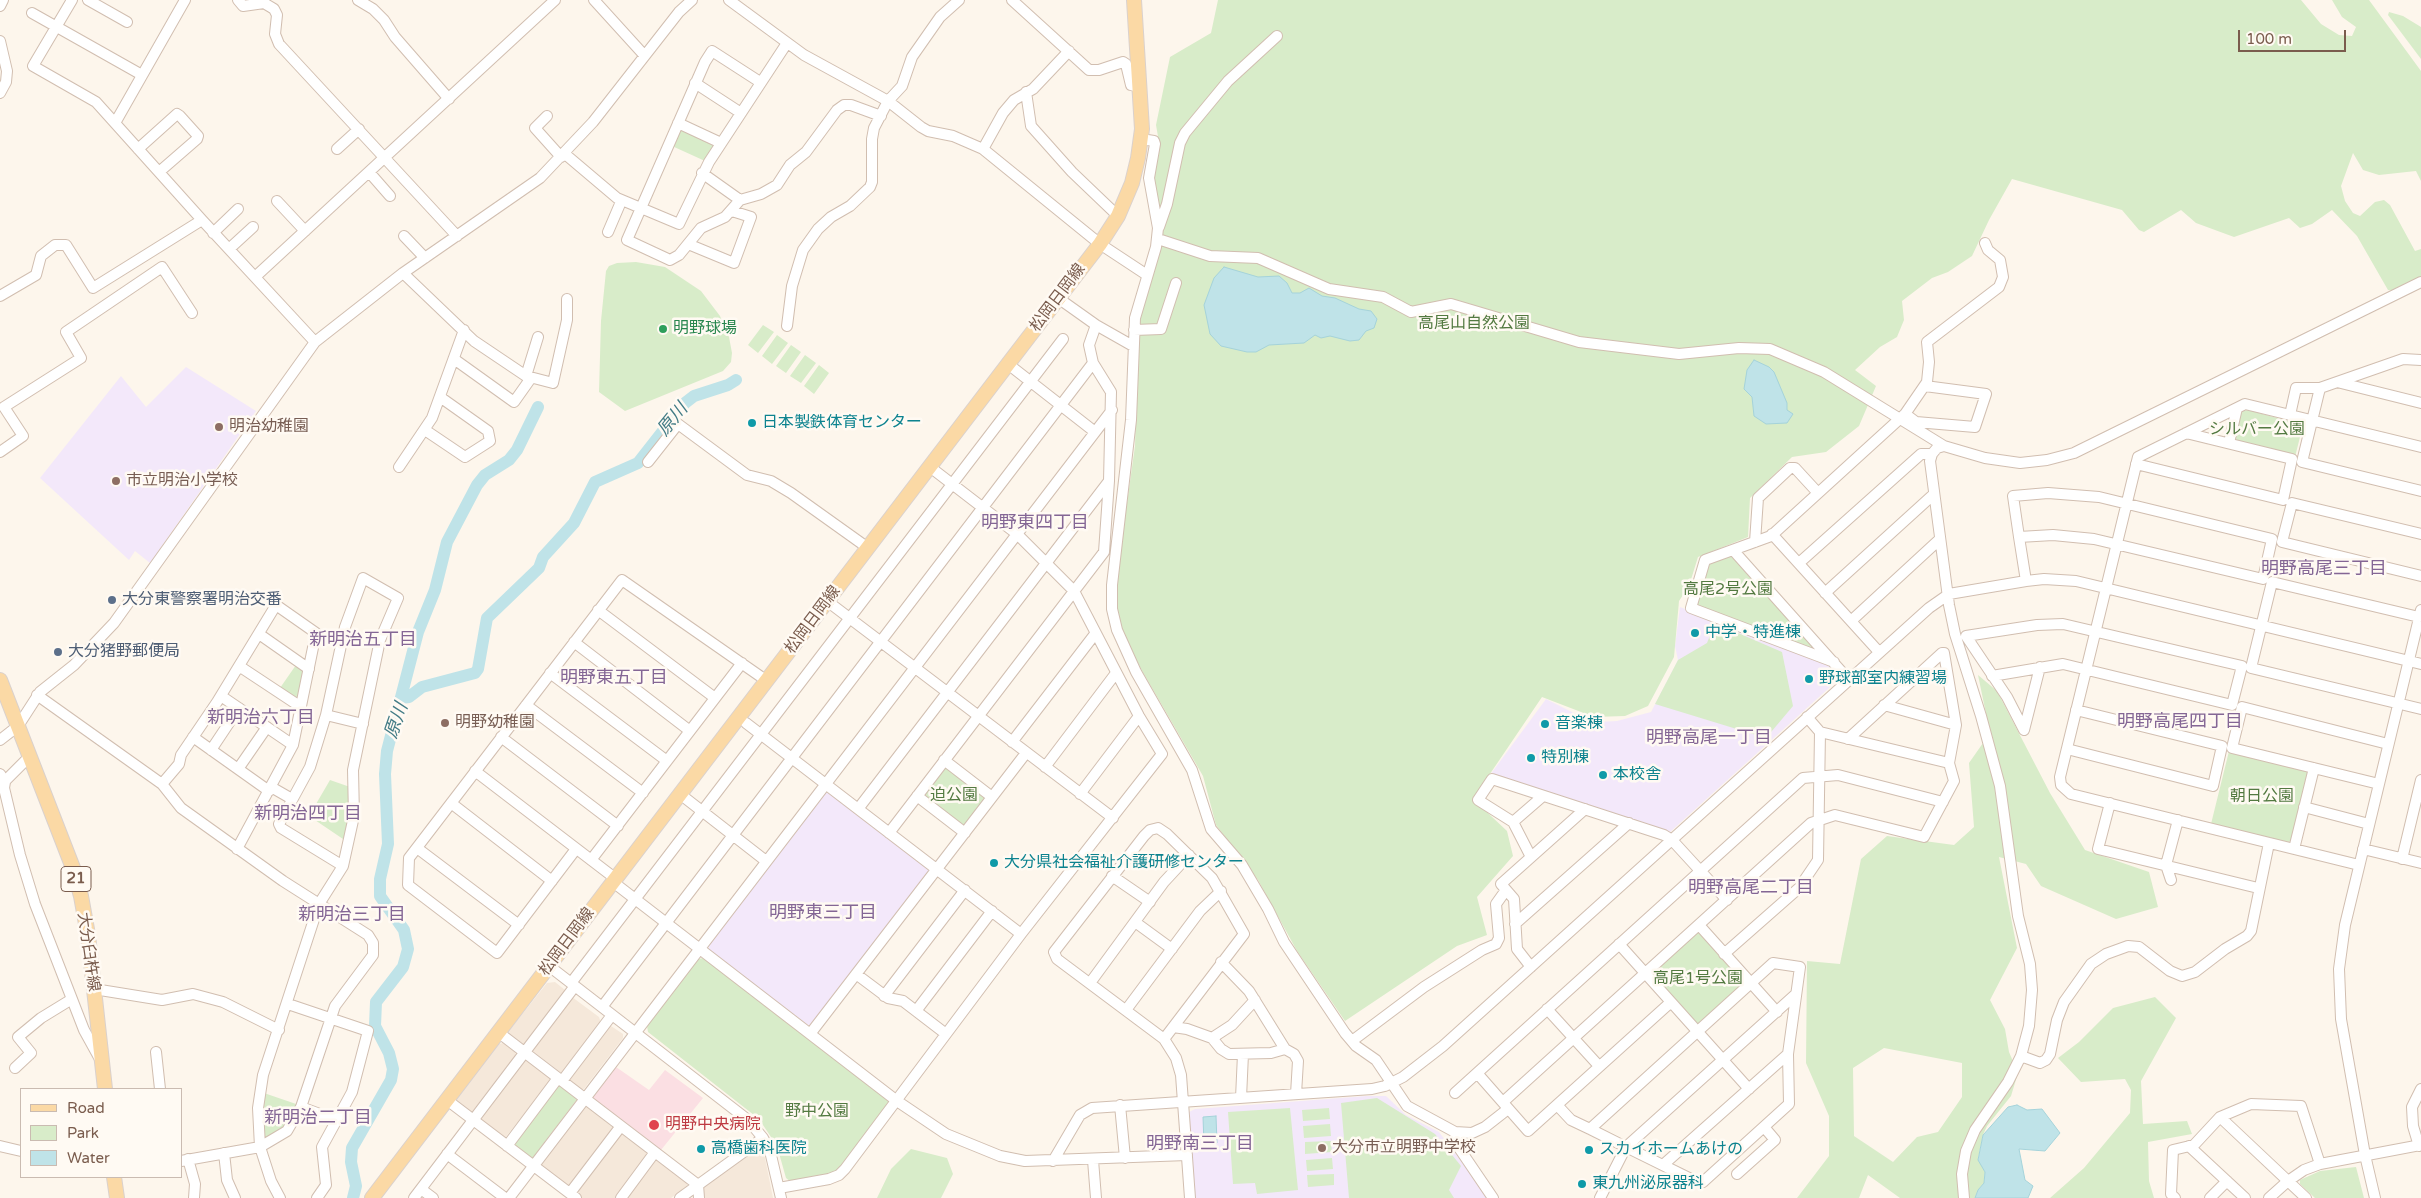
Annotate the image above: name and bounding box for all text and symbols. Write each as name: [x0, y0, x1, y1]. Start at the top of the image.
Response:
scale bar: [2241, 20, 2348, 52]
text: 100 m: [2246, 30, 2292, 48]
street label: 松岡日岡線: [1026, 260, 1090, 336]
park label: 高尾山自然公園: [1418, 314, 1530, 334]
place label: 明野球場: [673, 319, 737, 339]
marker: 明野球場: [657, 323, 669, 335]
water label: 原川: [653, 399, 693, 441]
place label: 日本製鉄体育センター: [762, 413, 922, 433]
place label: 明治幼稚園: [229, 417, 309, 437]
marker: 日本製鉄体育センター: [746, 417, 758, 429]
park label: シルバー公園: [2209, 420, 2305, 440]
marker: 明治幼稚園: [213, 421, 225, 433]
place label: 市立明治小学校: [126, 471, 238, 491]
marker: 市立明治小学校: [110, 475, 122, 487]
district label: 明野東四丁目: [981, 512, 1089, 534]
district label: 明野高尾三丁目: [2261, 558, 2387, 580]
park label: 高尾2号公園: [1683, 580, 1773, 600]
street label: 松岡日岡線: [781, 582, 845, 658]
place label: 大分東警察署明治交番: [122, 590, 282, 610]
marker: 大分東警察署明治交番: [106, 594, 118, 606]
place label: 中学・特進棟: [1705, 623, 1801, 643]
marker: 中学・特進棟: [1689, 627, 1701, 639]
district label: 新明治五丁目: [309, 629, 417, 651]
place label: 大分猪野郵便局: [68, 642, 180, 662]
marker: 大分猪野郵便局: [52, 646, 64, 658]
district label: 明野東五丁目: [560, 667, 668, 689]
place label: 野球部室内練習場: [1819, 669, 1947, 689]
marker: 野球部室内練習場: [1803, 673, 1815, 685]
water label: 原川: [381, 700, 413, 742]
district label: 新明治六丁目: [207, 707, 315, 729]
district label: 明野高尾四丁目: [2117, 711, 2243, 733]
place label: 明野幼稚園: [455, 713, 535, 733]
place label: 音楽棟: [1555, 714, 1603, 734]
marker: 明野幼稚園: [439, 717, 451, 729]
marker: 音楽棟: [1539, 718, 1551, 730]
district label: 明野高尾一丁目: [1646, 727, 1772, 749]
place label: 特別棟: [1541, 748, 1589, 768]
marker: 特別棟: [1525, 752, 1537, 764]
place label: 本校舎: [1613, 765, 1661, 785]
marker: 本校舎: [1597, 769, 1609, 781]
park label: 迫公園: [930, 786, 978, 806]
park label: 朝日公園: [2230, 787, 2294, 807]
district label: 新明治四丁目: [254, 803, 362, 825]
place label: 大分県社会福祉介護研修センター: [1004, 853, 1244, 873]
marker: 大分県社会福祉介護研修センター: [988, 857, 1000, 869]
road number: 21: [61, 866, 91, 892]
district label: 明野高尾二丁目: [1688, 877, 1814, 899]
district label: 明野東三丁目: [769, 902, 877, 924]
district label: 新明治三丁目: [298, 904, 406, 926]
street label: 松岡日岡線: [535, 904, 599, 980]
street label: 大分臼杵線: [73, 911, 103, 993]
park label: 高尾1号公園: [1653, 969, 1743, 989]
legend: [20, 1088, 182, 1178]
text: Road: [67, 1099, 105, 1117]
park label: 野中公園: [785, 1102, 849, 1122]
district label: 新明治二丁目: [264, 1107, 372, 1129]
place label: 明野中央病院: [665, 1115, 761, 1135]
marker: 明野中央病院: [647, 1118, 661, 1132]
text: Park: [67, 1124, 99, 1142]
district label: 明野南三丁目: [1146, 1133, 1254, 1155]
place label: 大分市立明野中学校: [1332, 1138, 1476, 1158]
place label: 高橋歯科医院: [711, 1139, 807, 1159]
place label: スカイホームあけの: [1599, 1140, 1743, 1160]
marker: 大分市立明野中学校: [1316, 1142, 1328, 1154]
marker: 高橋歯科医院: [695, 1143, 707, 1155]
marker: スカイホームあけの: [1583, 1144, 1595, 1156]
text: Water: [67, 1149, 110, 1167]
place label: 東九州泌尿器科: [1592, 1174, 1704, 1194]
marker: 東九州泌尿器科: [1576, 1178, 1588, 1190]

